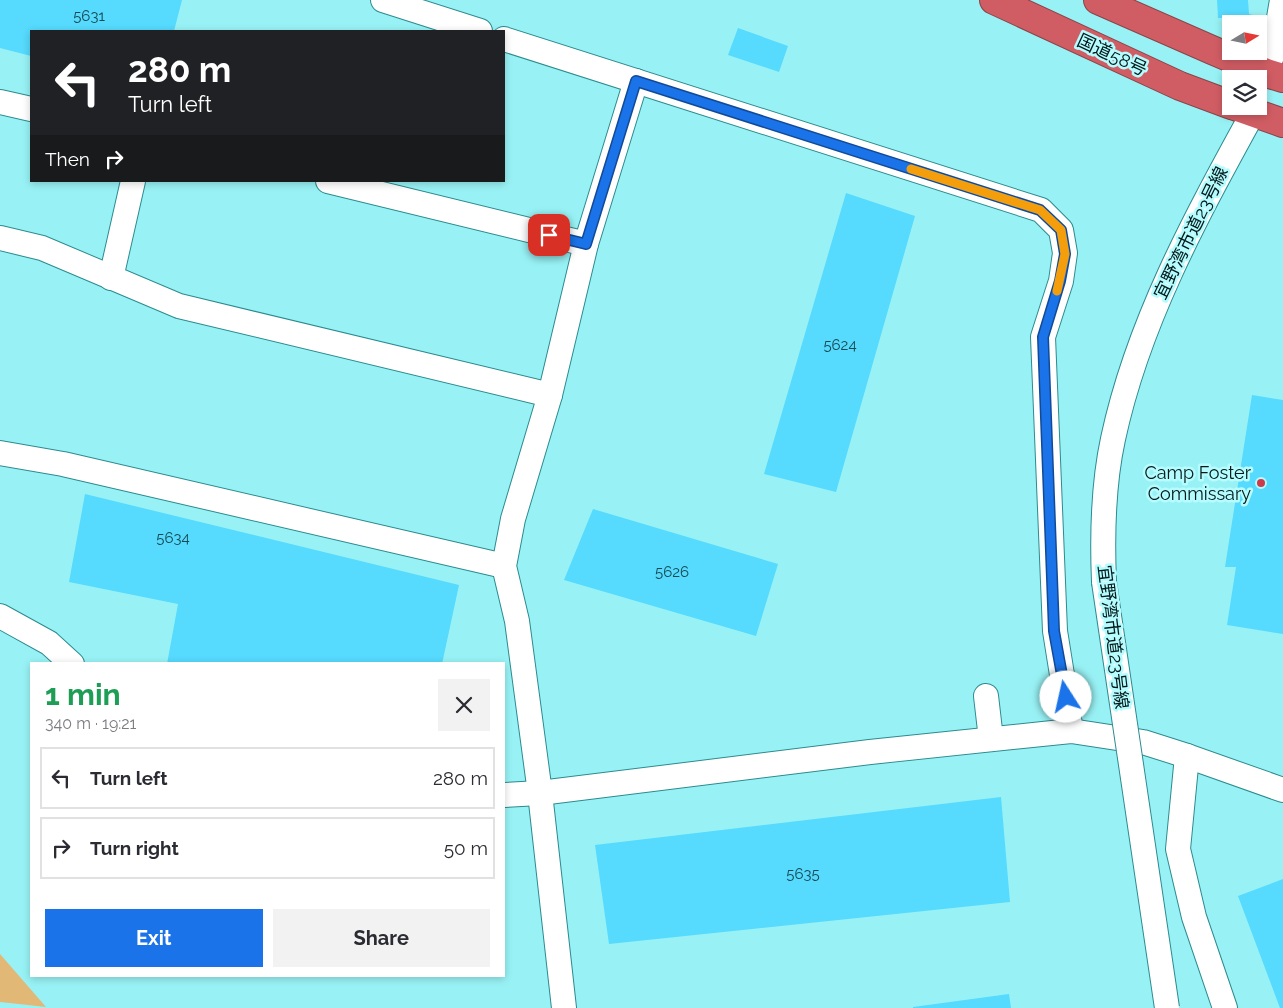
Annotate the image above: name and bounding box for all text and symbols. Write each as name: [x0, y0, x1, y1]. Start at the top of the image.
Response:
house number: 5631: [73, 7, 105, 25]
north arrow: [1222, 15, 1268, 60]
map controls: [1222, 15, 1267, 115]
street label: 国道58号: [1074, 29, 1150, 80]
text: 280 m: [128, 49, 231, 90]
icon: left: [45, 50, 110, 115]
button: layers: [1222, 70, 1267, 115]
text: Turn left: [128, 91, 212, 117]
icon: right: [100, 145, 128, 173]
text: Then: [45, 148, 90, 170]
street label: 宜野湾市道23号線: [1149, 163, 1232, 303]
pin: [528, 214, 570, 256]
icon: arrive: [535, 221, 563, 249]
house number: 5624: [823, 336, 857, 354]
place label: Camp Foster Commissary: [1144, 462, 1252, 504]
marker: Camp Foster Commissary: [1255, 477, 1267, 489]
house number: 5634: [156, 529, 190, 547]
house number: 5626: [655, 563, 689, 581]
street label: 宜野湾市道23号線: [1094, 564, 1133, 710]
position arrow: [1039, 670, 1091, 722]
text: 1 min: [45, 677, 121, 712]
button: close: [438, 679, 490, 731]
text: 340 m · 19:21: [45, 714, 136, 733]
icon: left: [47, 764, 75, 792]
text: Turn left: [90, 767, 167, 789]
text: 280 m: [433, 767, 488, 789]
icon: right: [47, 834, 75, 862]
text: Turn right: [90, 837, 179, 859]
text: 50 m: [444, 837, 488, 859]
house number: 5635: [786, 865, 820, 883]
button: Exit: [45, 909, 263, 967]
button: Share: [273, 909, 490, 967]

